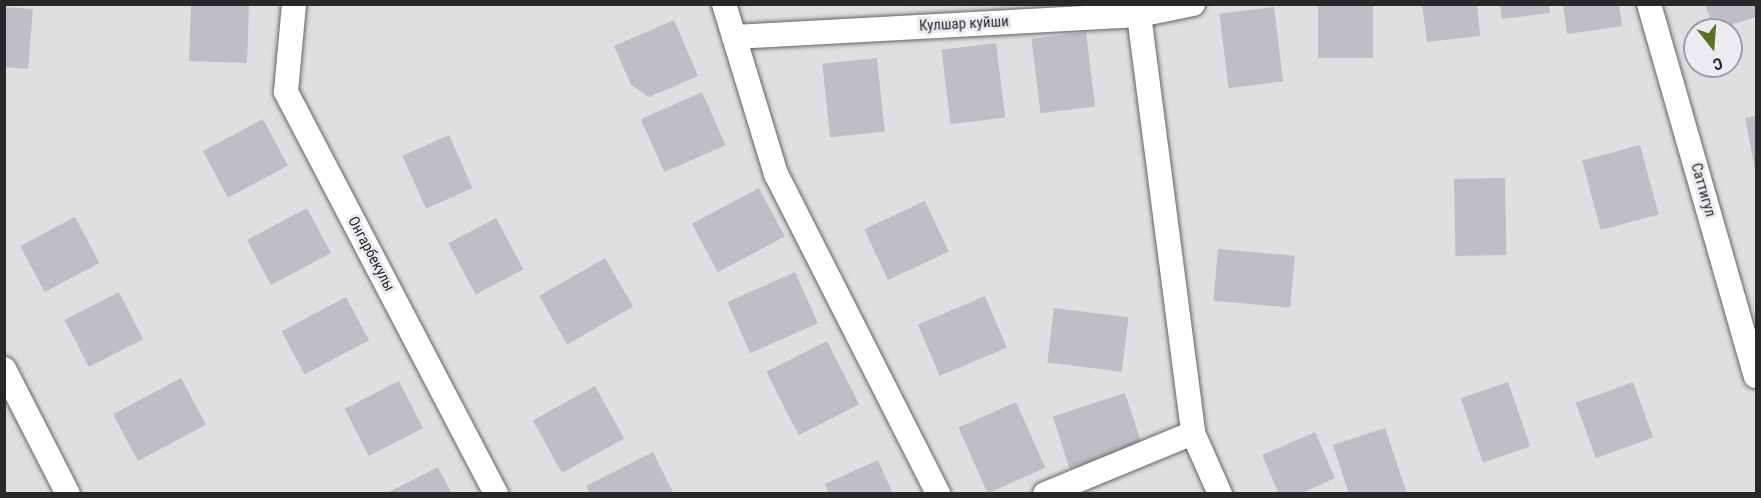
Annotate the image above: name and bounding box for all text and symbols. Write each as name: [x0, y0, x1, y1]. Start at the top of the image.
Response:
street label: Кулшар куйши: [919, 13, 1009, 35]
north arrow: [1683, 18, 1743, 78]
text: С: [1711, 53, 1725, 74]
street label: Саттигул: [1687, 161, 1719, 219]
street label: Онгарбекулы: [344, 214, 398, 294]

